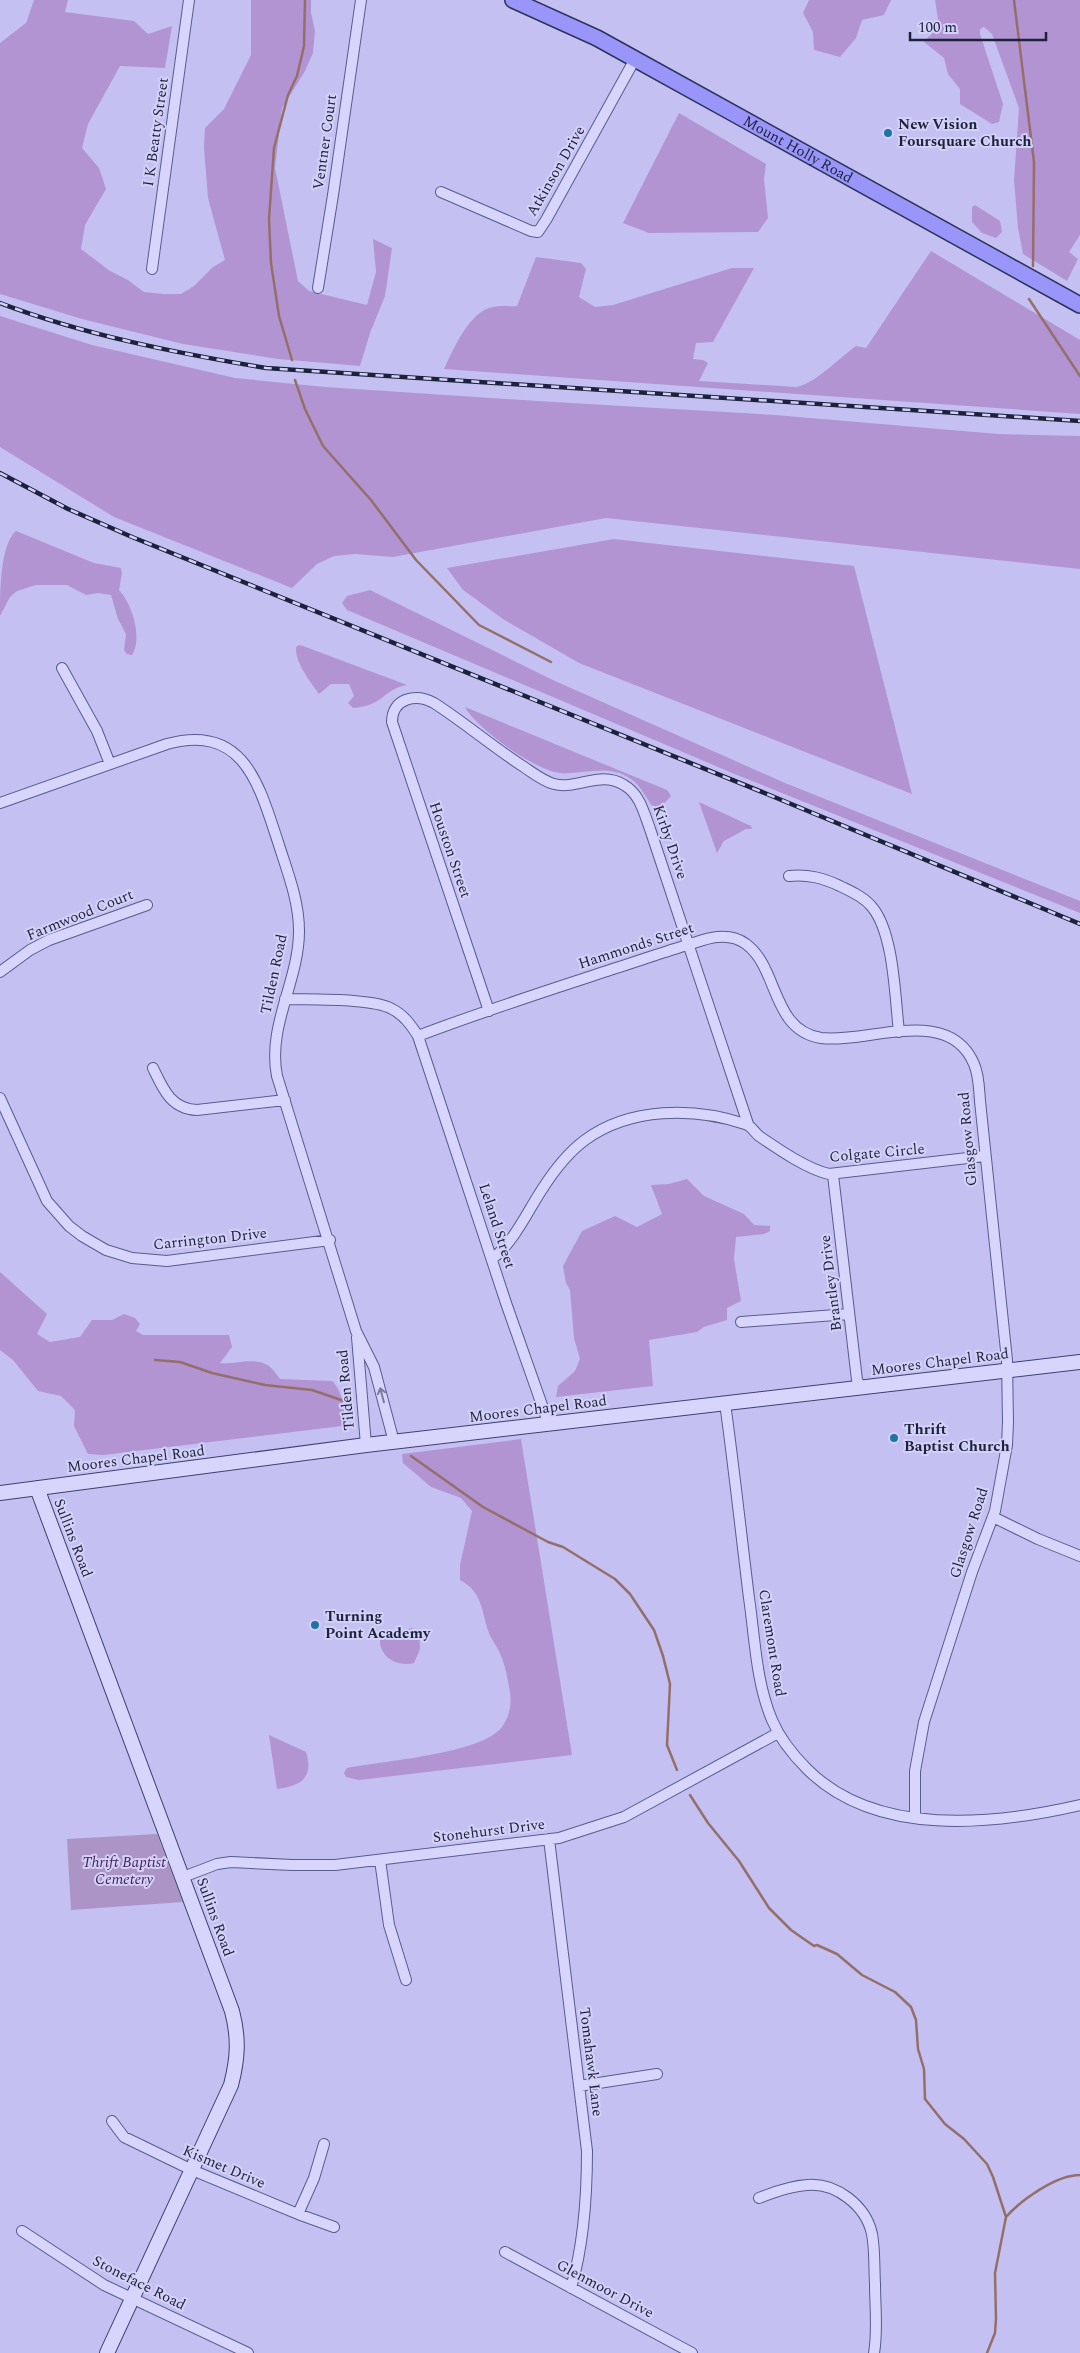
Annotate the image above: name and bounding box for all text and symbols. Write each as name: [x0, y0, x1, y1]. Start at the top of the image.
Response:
scale bar: [910, 10, 1046, 42]
text: 100 m: [918, 16, 957, 39]
street label: I K Beatty Street: [137, 76, 175, 188]
street label: Ventner Court: [307, 93, 343, 191]
street label: Mount Holly Road: [739, 109, 857, 189]
place label: New Vision Foursquare Church: [898, 113, 1032, 153]
street label: Atkinson Drive: [521, 121, 591, 221]
marker: New Vision Foursquare Church: [882, 127, 894, 139]
street label: Houston Street: [423, 799, 477, 901]
street label: Kirby Drive: [647, 802, 693, 882]
street label: Farmwood Court: [23, 883, 137, 947]
street label: Hammonds Street: [575, 917, 697, 975]
street label: Tilden Road: [254, 932, 294, 1016]
street label: Glasgow Road: [952, 1091, 984, 1187]
street label: Colgate Circle: [828, 1137, 926, 1169]
street label: Leland Street: [472, 1180, 522, 1272]
street label: Carrington Drive: [152, 1222, 268, 1256]
street label: Brantley Drive: [814, 1234, 848, 1332]
street label: Moores Chapel Road: [870, 1342, 1010, 1382]
street label: Tilden Road: [331, 1349, 361, 1431]
one-way arrow: [376, 1388, 386, 1404]
street label: Moores Chapel Road: [468, 1389, 608, 1429]
place label: Thrift Baptist Church: [904, 1418, 1010, 1458]
marker: Thrift Baptist Church: [888, 1432, 900, 1444]
street label: Moores Chapel Road: [66, 1439, 206, 1479]
street label: Glasgow Road: [943, 1484, 995, 1582]
street label: Sullins Road: [47, 1495, 99, 1581]
street label: Claremont Road: [752, 1588, 792, 1698]
place label: Turning Point Academy: [325, 1605, 431, 1645]
marker: Turning Point Academy: [309, 1619, 321, 1631]
street label: Stonehurst Drive: [432, 1813, 546, 1849]
park label: Thrift Baptist Cemetery: [82, 1851, 166, 1891]
street label: Sullins Road: [190, 1874, 240, 1960]
street label: Tomahawk Lane: [573, 2006, 609, 2118]
street label: Kismet Drive: [179, 2139, 269, 2195]
street label: Stoneface Road: [88, 2250, 190, 2316]
street label: Glenmoor Drive: [552, 2254, 658, 2324]

